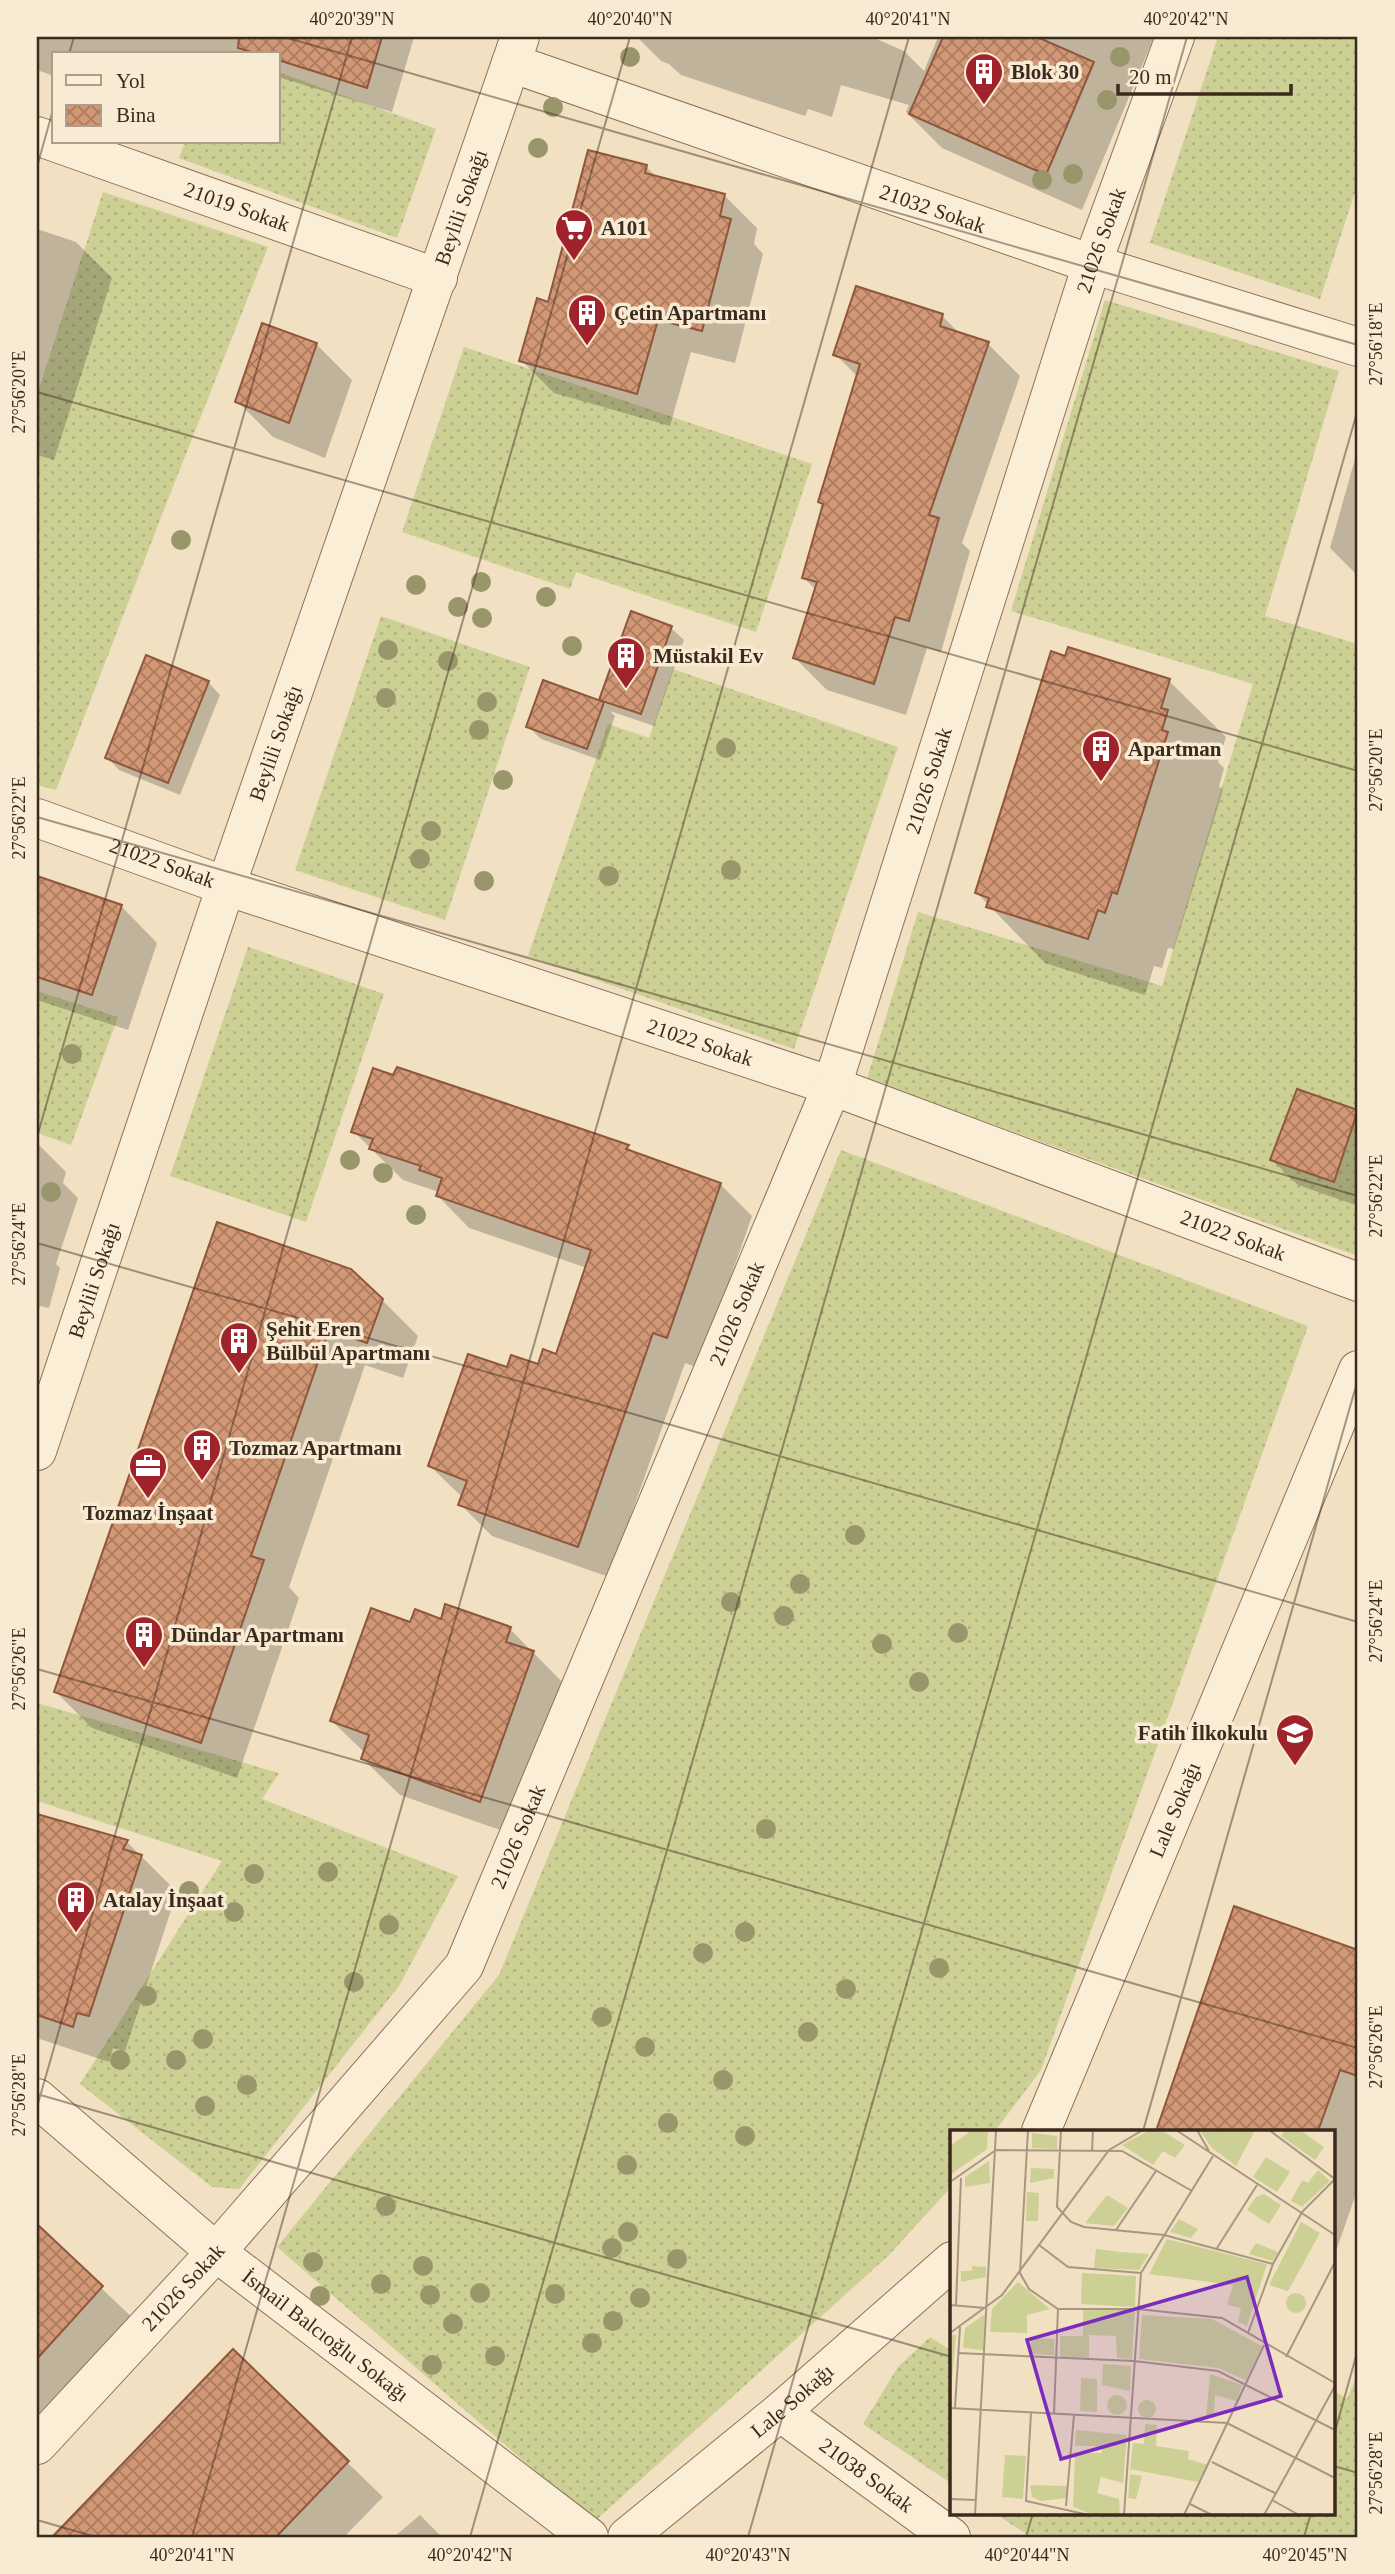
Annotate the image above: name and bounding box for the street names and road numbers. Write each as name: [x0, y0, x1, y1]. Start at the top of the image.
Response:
street label: Beylili Sokağı: [430, 146, 492, 268]
street label: 21019 Sokak: [181, 177, 293, 237]
street label: 21032 Sokak: [876, 179, 989, 238]
street label: 21026 Sokak: [1072, 184, 1131, 296]
street label: Beylili Sokağı: [244, 682, 307, 804]
street label: 21026 Sokak: [901, 724, 957, 837]
street label: 21022 Sokak: [106, 833, 219, 893]
street label: 21022 Sokak: [644, 1014, 757, 1071]
street label: 21022 Sokak: [1177, 1205, 1289, 1266]
street label: Beylili Sokağı: [64, 1219, 125, 1341]
street label: 21026 Sokak: [705, 1258, 769, 1369]
street label: Lale Sokağı: [1144, 1758, 1205, 1861]
street label: 21026 Sokak: [486, 1781, 551, 1892]
street label: 21026 Sokak: [137, 2239, 230, 2336]
street label: İsmail Balcıoğlu Sokağı: [238, 2265, 414, 2407]
street label: Lale Sokağı: [746, 2359, 838, 2443]
street label: 21038 Sokak: [815, 2433, 918, 2518]

